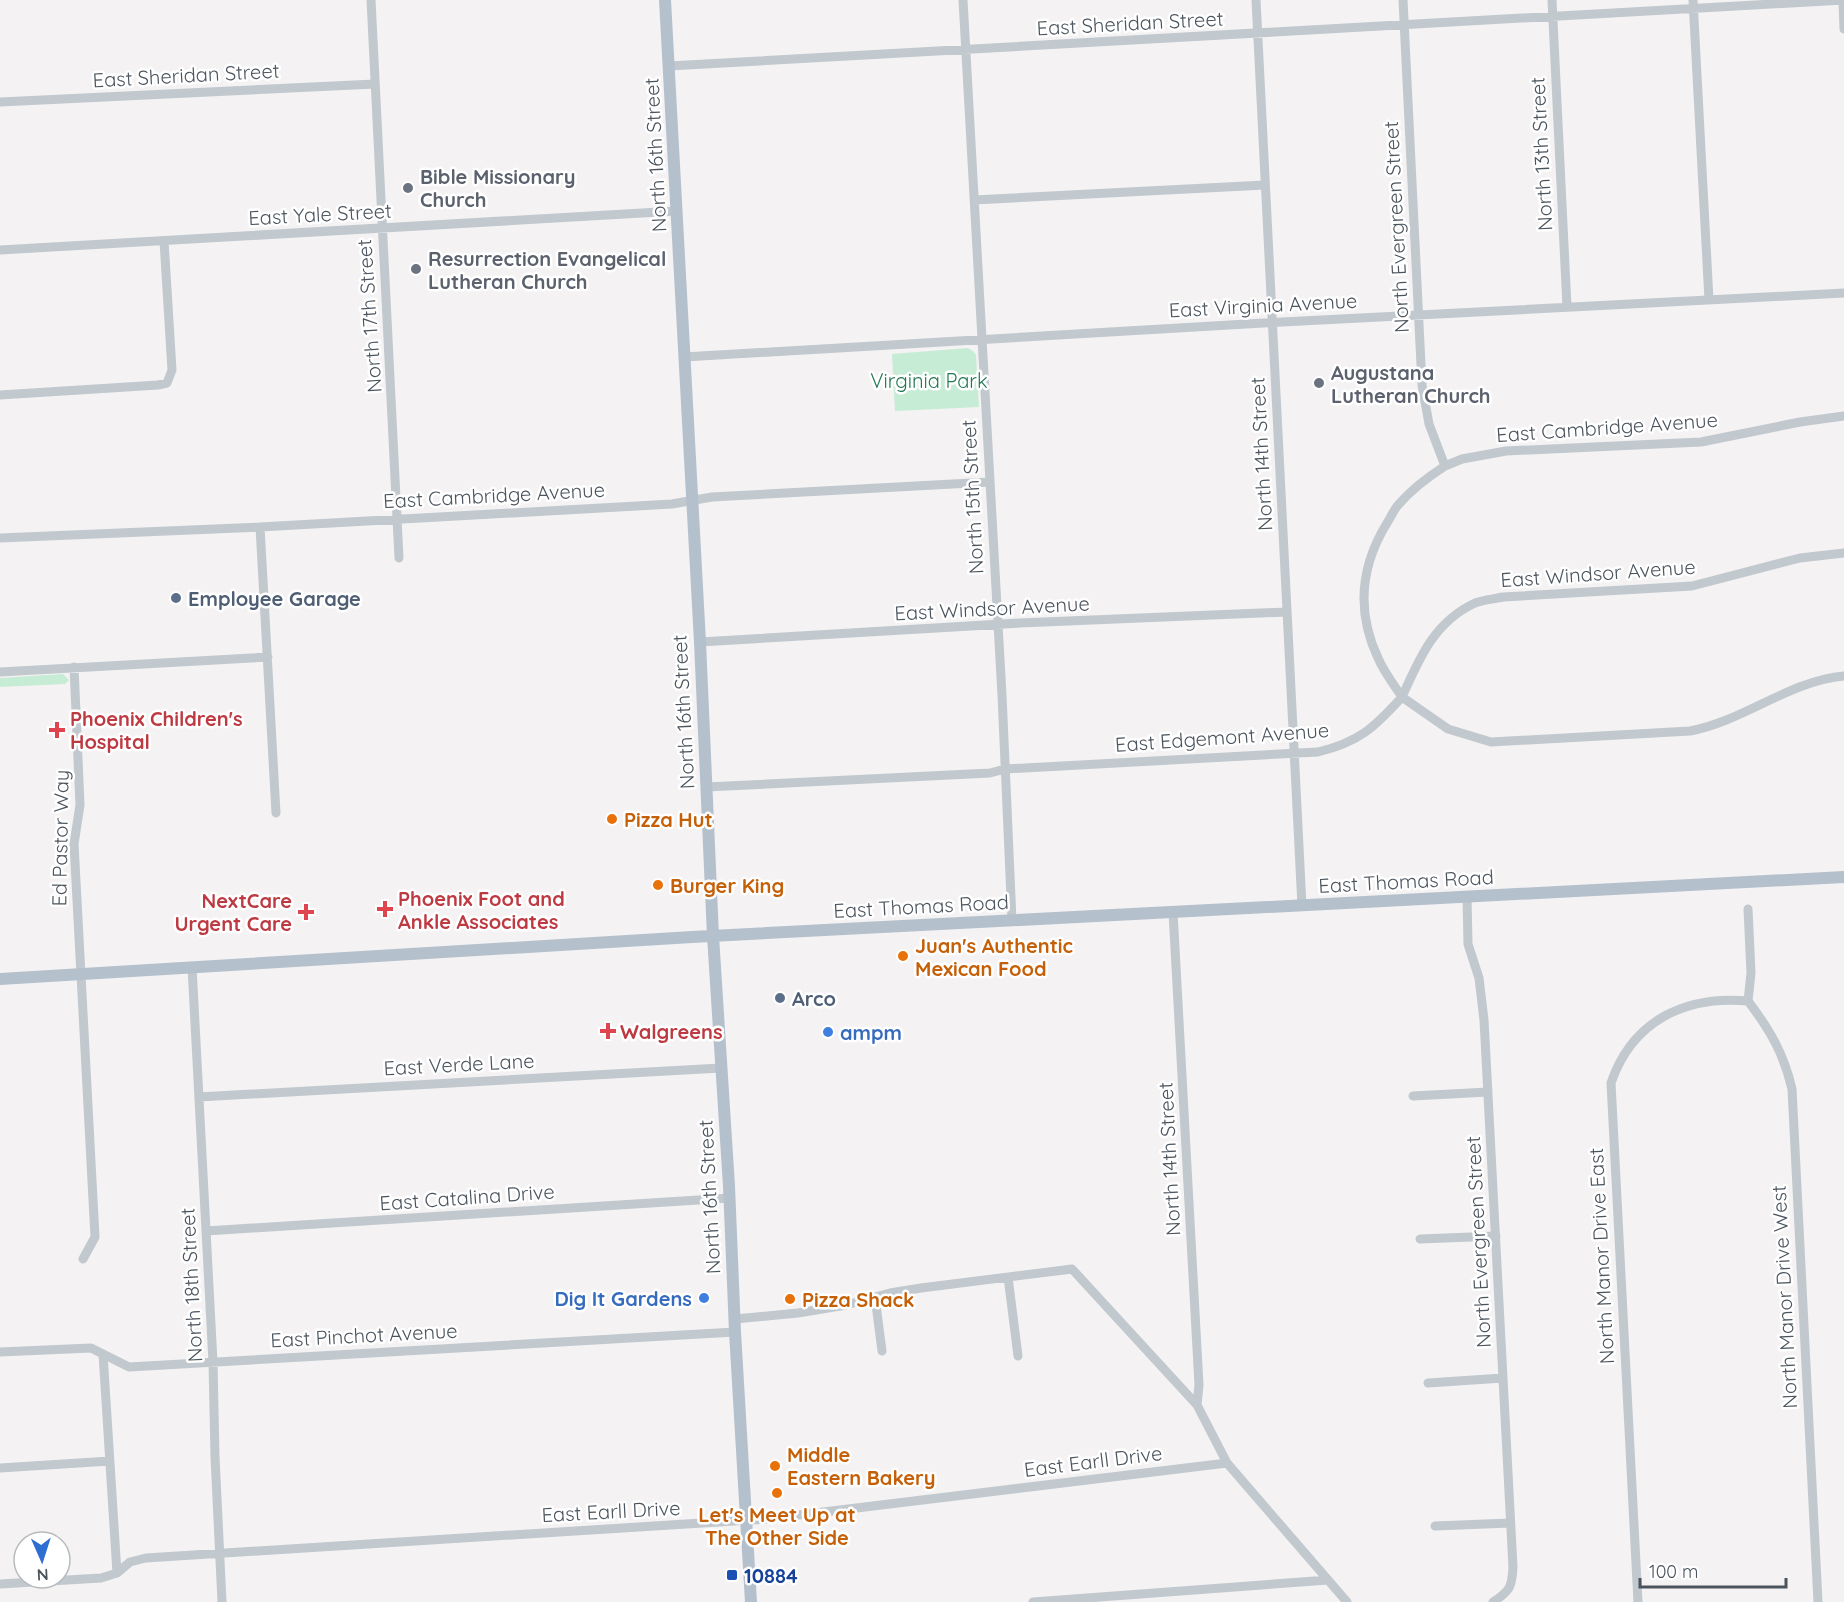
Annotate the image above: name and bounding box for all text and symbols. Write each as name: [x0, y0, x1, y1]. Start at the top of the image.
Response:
street label: East Sheridan Street: [1036, 6, 1224, 40]
street label: East Sheridan Street: [92, 58, 280, 92]
street label: North 13th Street: [1524, 76, 1558, 232]
street label: North 16th Street: [638, 77, 672, 233]
street label: North Evergreen Street: [1378, 120, 1414, 334]
place label: Bible Missionary Church: [420, 164, 575, 212]
marker: Bible Missionary Church: [401, 181, 415, 195]
street label: East Yale Street: [248, 198, 393, 230]
street label: North 17th Street: [351, 238, 387, 394]
place label: Resurrection Evangelical Lutheran Church: [428, 246, 666, 294]
marker: Resurrection Evangelical Lutheran Church: [409, 262, 423, 276]
street label: East Virginia Avenue: [1168, 288, 1358, 322]
place label: Augustana Lutheran Church: [1331, 360, 1491, 408]
park label: Virginia Park: [870, 368, 988, 393]
street label: North 14th Street: [1244, 376, 1278, 531]
marker: Augustana Lutheran Church: [1312, 376, 1326, 390]
street label: East Cambridge Avenue: [1495, 407, 1719, 447]
street label: North 15th Street: [955, 419, 989, 575]
street label: East Cambridge Avenue: [383, 477, 605, 513]
street label: East Windsor Avenue: [1500, 554, 1696, 592]
place label: Employee Garage: [188, 586, 361, 611]
street label: East Windsor Avenue: [894, 590, 1090, 626]
marker: Employee Garage: [169, 591, 183, 605]
street label: North 16th Street: [666, 634, 700, 790]
place label: Phoenix Children's Hospital: [70, 706, 243, 754]
street label: East Edgemont Avenue: [1114, 717, 1330, 757]
marker: Phoenix Children's Hospital: [48, 721, 66, 739]
street label: Ed Pastor Way: [46, 769, 74, 907]
place label: Pizza Hut: [624, 807, 713, 832]
marker: Pizza Hut: [605, 812, 619, 826]
street label: East Thomas Road: [1318, 864, 1494, 898]
place label: Burger King: [670, 873, 784, 898]
marker: Burger King: [651, 878, 665, 892]
place label: Phoenix Foot and Ankle Associates: [398, 886, 565, 934]
place label: NextCare Urgent Care: [175, 888, 292, 936]
street label: East Thomas Road: [833, 889, 1009, 923]
marker: Phoenix Foot and Ankle Associates: [376, 900, 394, 918]
marker: NextCare Urgent Care: [297, 903, 315, 921]
place label: Juan's Authentic Mexican Food: [915, 933, 1073, 981]
marker: Juan's Authentic Mexican Food: [896, 949, 910, 963]
place label: Arco: [792, 986, 836, 1011]
marker: Arco: [773, 991, 787, 1005]
place label: Walgreens: [620, 1019, 723, 1044]
place label: ampm: [840, 1020, 902, 1045]
marker: Walgreens: [601, 1024, 615, 1038]
marker: ampm: [821, 1025, 835, 1039]
street label: East Verde Lane: [383, 1048, 535, 1080]
street label: North 14th Street: [1152, 1081, 1186, 1236]
street label: North 16th Street: [692, 1119, 726, 1275]
street label: North Evergreen Street: [1460, 1135, 1496, 1349]
street label: North Manor Drive East: [1583, 1147, 1619, 1365]
street label: East Catalina Drive: [379, 1178, 555, 1216]
street label: North Manor Drive West: [1766, 1185, 1802, 1409]
street label: North 18th Street: [174, 1207, 208, 1363]
place label: Dig It Gardens: [554, 1286, 692, 1311]
place label: Pizza Shack: [802, 1287, 914, 1312]
marker: Dig It Gardens: [697, 1291, 711, 1305]
marker: Pizza Shack: [783, 1292, 797, 1306]
street label: East Pinchot Avenue: [270, 1318, 458, 1352]
street label: East Earll Drive: [1022, 1440, 1164, 1482]
place label: Middle Eastern Bakery: [787, 1442, 936, 1490]
marker: Middle Eastern Bakery: [768, 1459, 782, 1473]
marker: Let's Meet Up at The Other Side: [770, 1486, 784, 1500]
street label: East Earll Drive: [541, 1495, 681, 1527]
place label: Let's Meet Up at The Other Side: [698, 1502, 856, 1550]
north arrow: [12, 1530, 72, 1590]
scale bar: [1640, 1551, 1786, 1589]
text: 100 m: [1649, 1560, 1698, 1583]
place label: 10884: [744, 1563, 798, 1588]
text: N: [36, 1565, 49, 1585]
marker: 10884: [725, 1568, 739, 1582]

